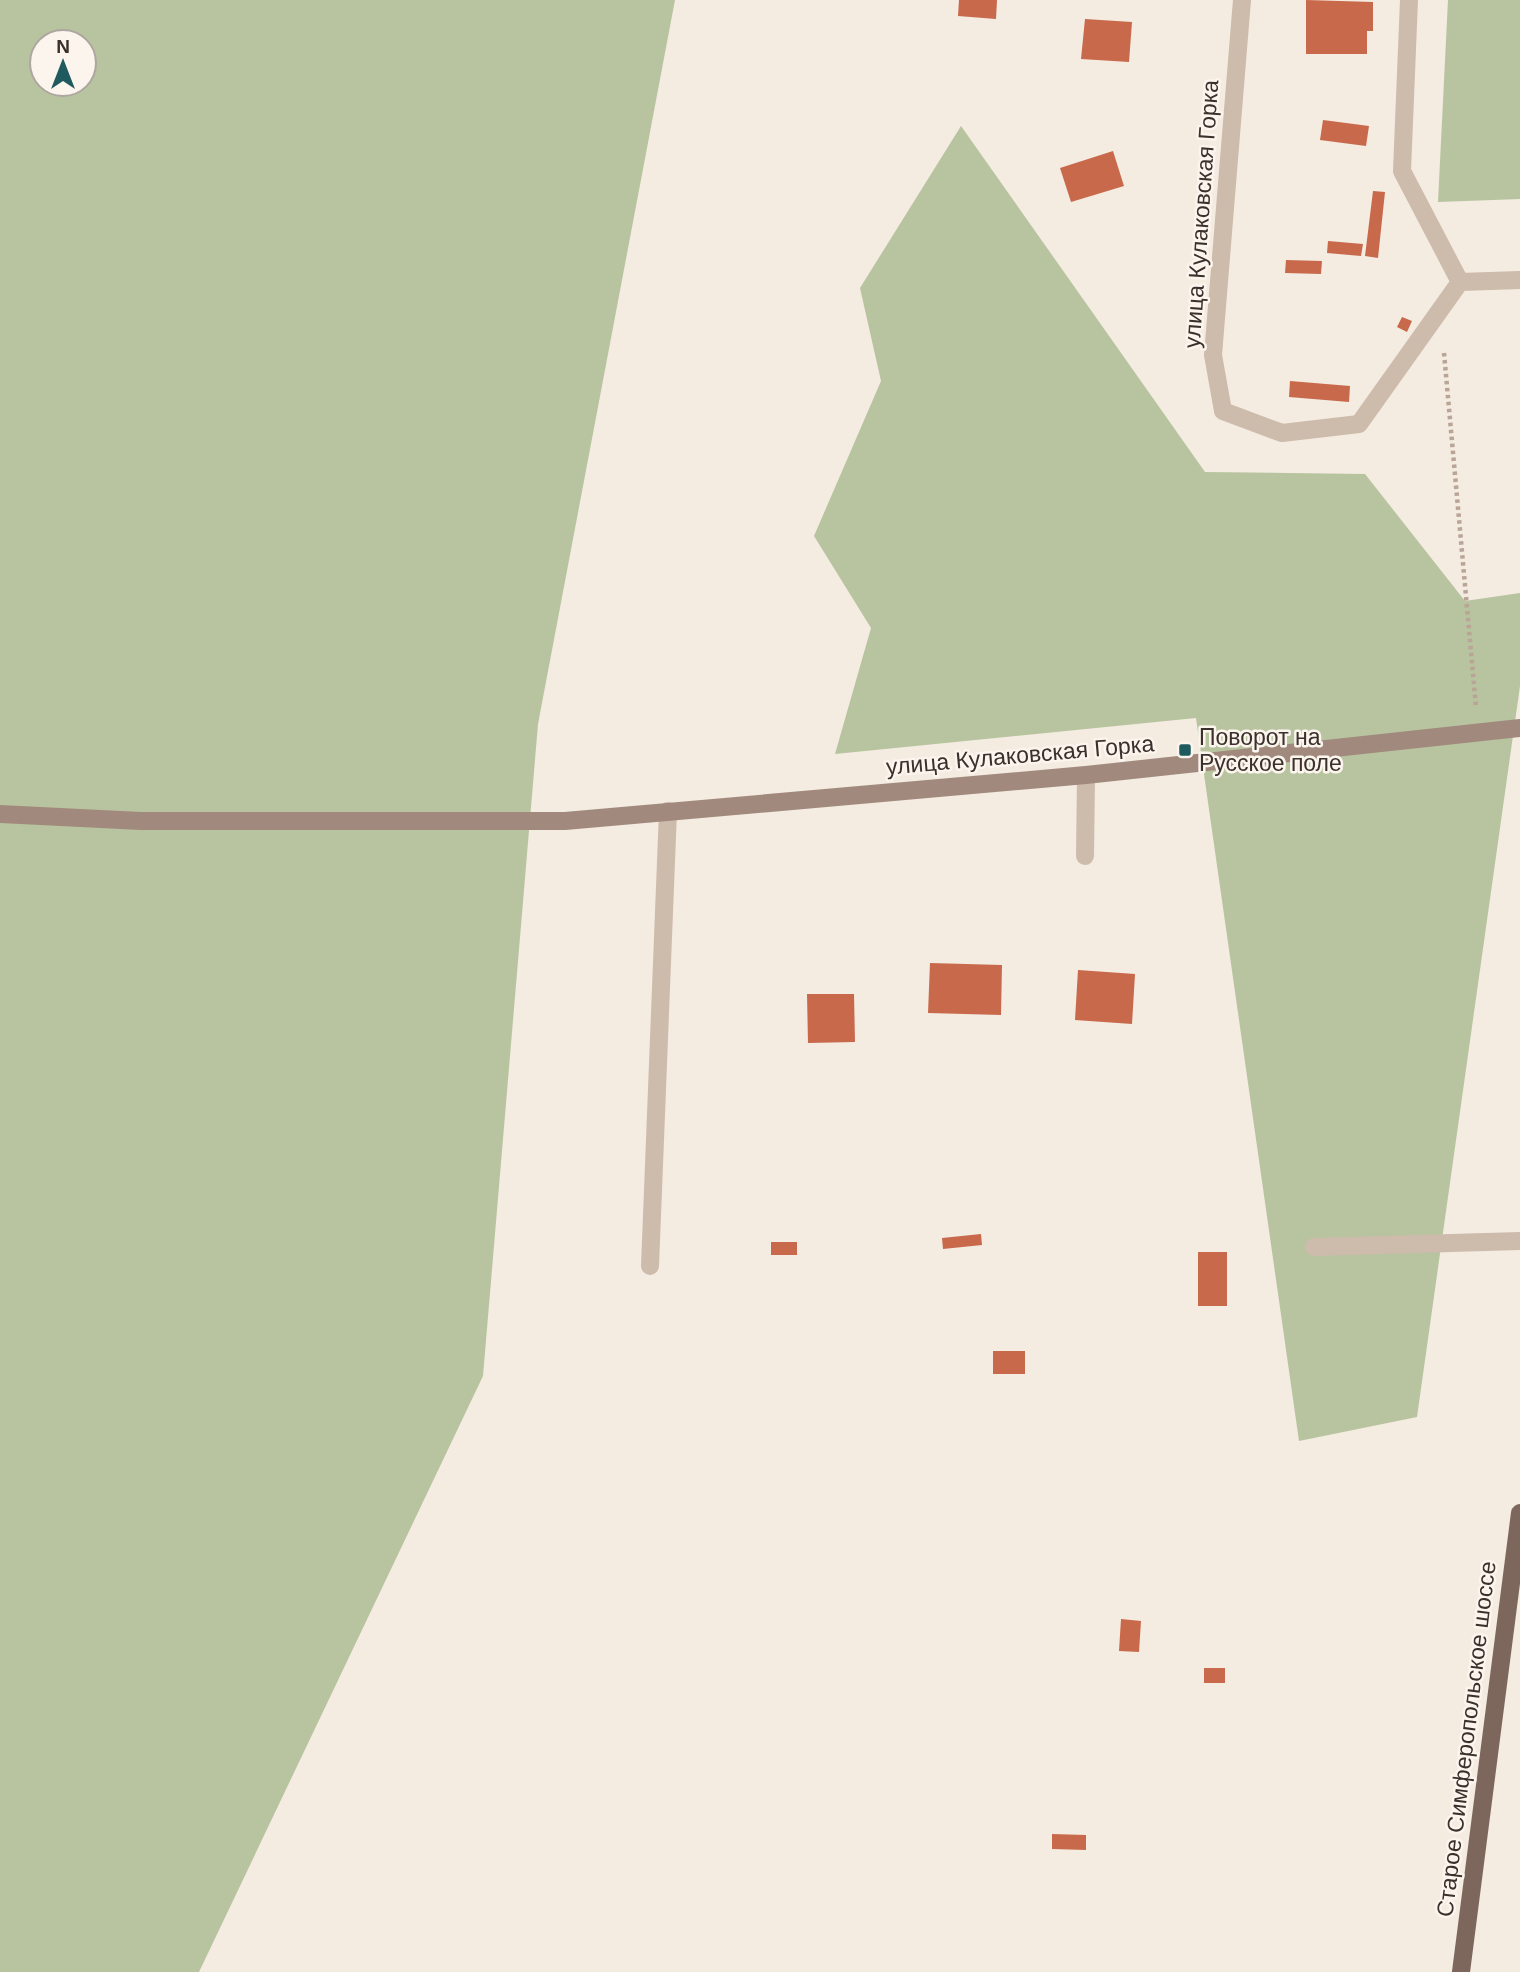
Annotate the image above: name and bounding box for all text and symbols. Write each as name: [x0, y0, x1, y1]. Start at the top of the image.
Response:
north arrow: [28, 28, 98, 98]
text: N: [56, 36, 70, 57]
street label: улица Кулаковская Горка: [1179, 79, 1223, 349]
place label: Поворот на Русское поле: [1199, 724, 1342, 776]
street label: улица Кулаковская Горка: [885, 730, 1155, 780]
marker: Поворот на Русское поле: [1177, 742, 1193, 758]
street label: Старое Симферопольское шоссе: [1431, 1560, 1501, 1918]

